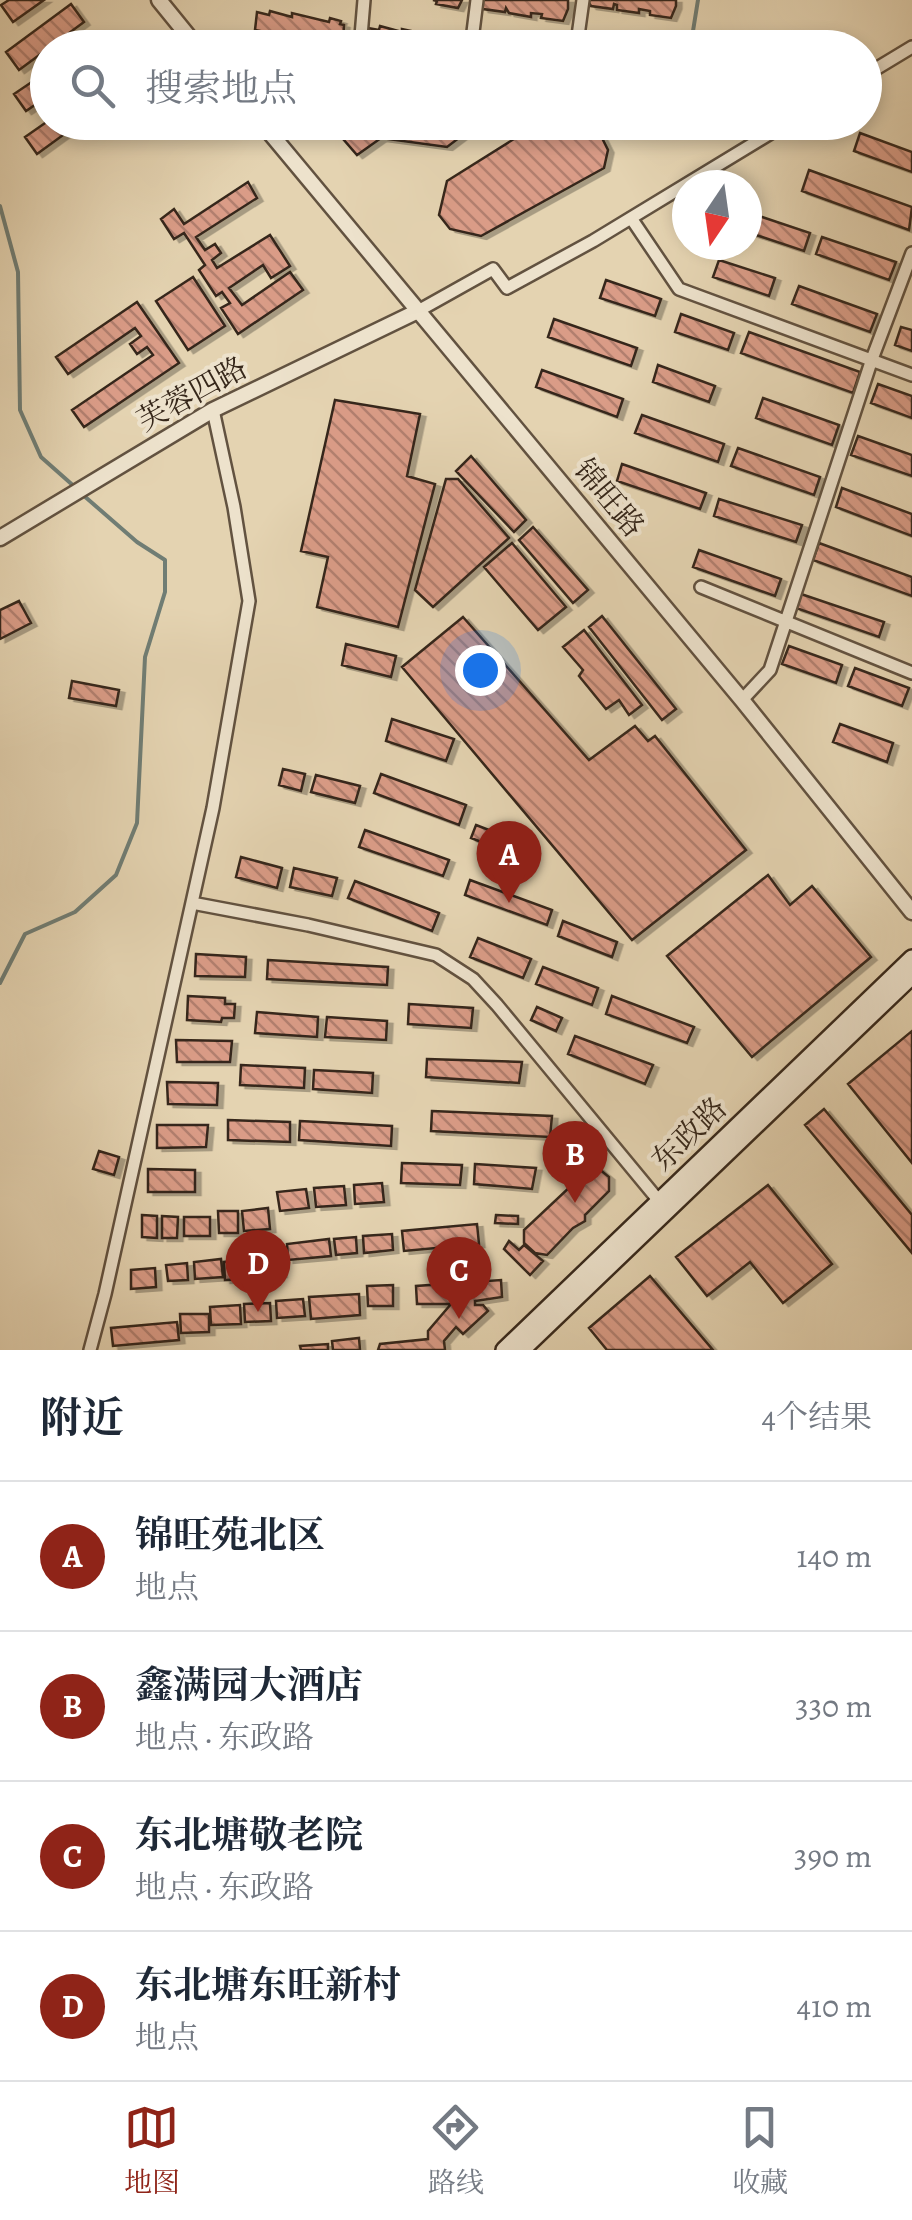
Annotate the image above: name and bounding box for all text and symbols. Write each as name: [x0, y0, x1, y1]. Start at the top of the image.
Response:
search box: [30, 30, 882, 140]
icon: search: [65, 58, 120, 113]
text: 搜索地点: [145, 62, 297, 114]
north arrow: [672, 170, 762, 260]
street label: 芙蓉四路: [130, 347, 254, 441]
street label: 锦旺路: [565, 451, 653, 545]
your location: [455, 645, 506, 696]
pin: A: [476, 820, 542, 903]
street label: 东政路: [643, 1088, 735, 1180]
pin: B: [542, 1120, 608, 1203]
pin: D: [226, 1230, 290, 1312]
pin: C: [426, 1236, 492, 1319]
text: 附近: [40, 1389, 124, 1446]
text: 4个结果: [762, 1395, 872, 1439]
text: 锦旺苑北区: [135, 1509, 325, 1561]
text: A: [62, 1534, 83, 1578]
text: 140 m: [797, 1534, 872, 1578]
text: 地点: [135, 1565, 199, 1609]
text: 鑫满园大酒店: [135, 1659, 363, 1711]
text: B: [62, 1684, 83, 1728]
text: 330 m: [795, 1684, 872, 1728]
text: 地点 · 东政路: [135, 1715, 314, 1759]
text: 东北塘敬老院: [135, 1809, 363, 1861]
text: C: [63, 1834, 82, 1878]
text: 390 m: [794, 1834, 872, 1878]
text: 地点 · 东政路: [135, 1865, 314, 1909]
text: 东北塘东旺新村: [135, 1959, 401, 2011]
text: D: [61, 1984, 84, 2028]
text: 410 m: [797, 1984, 872, 2028]
text: 地点: [135, 2015, 199, 2059]
tab: 地图: [124, 2100, 180, 2202]
tab: 路线: [428, 2100, 484, 2202]
tab: 收藏: [732, 2100, 788, 2202]

